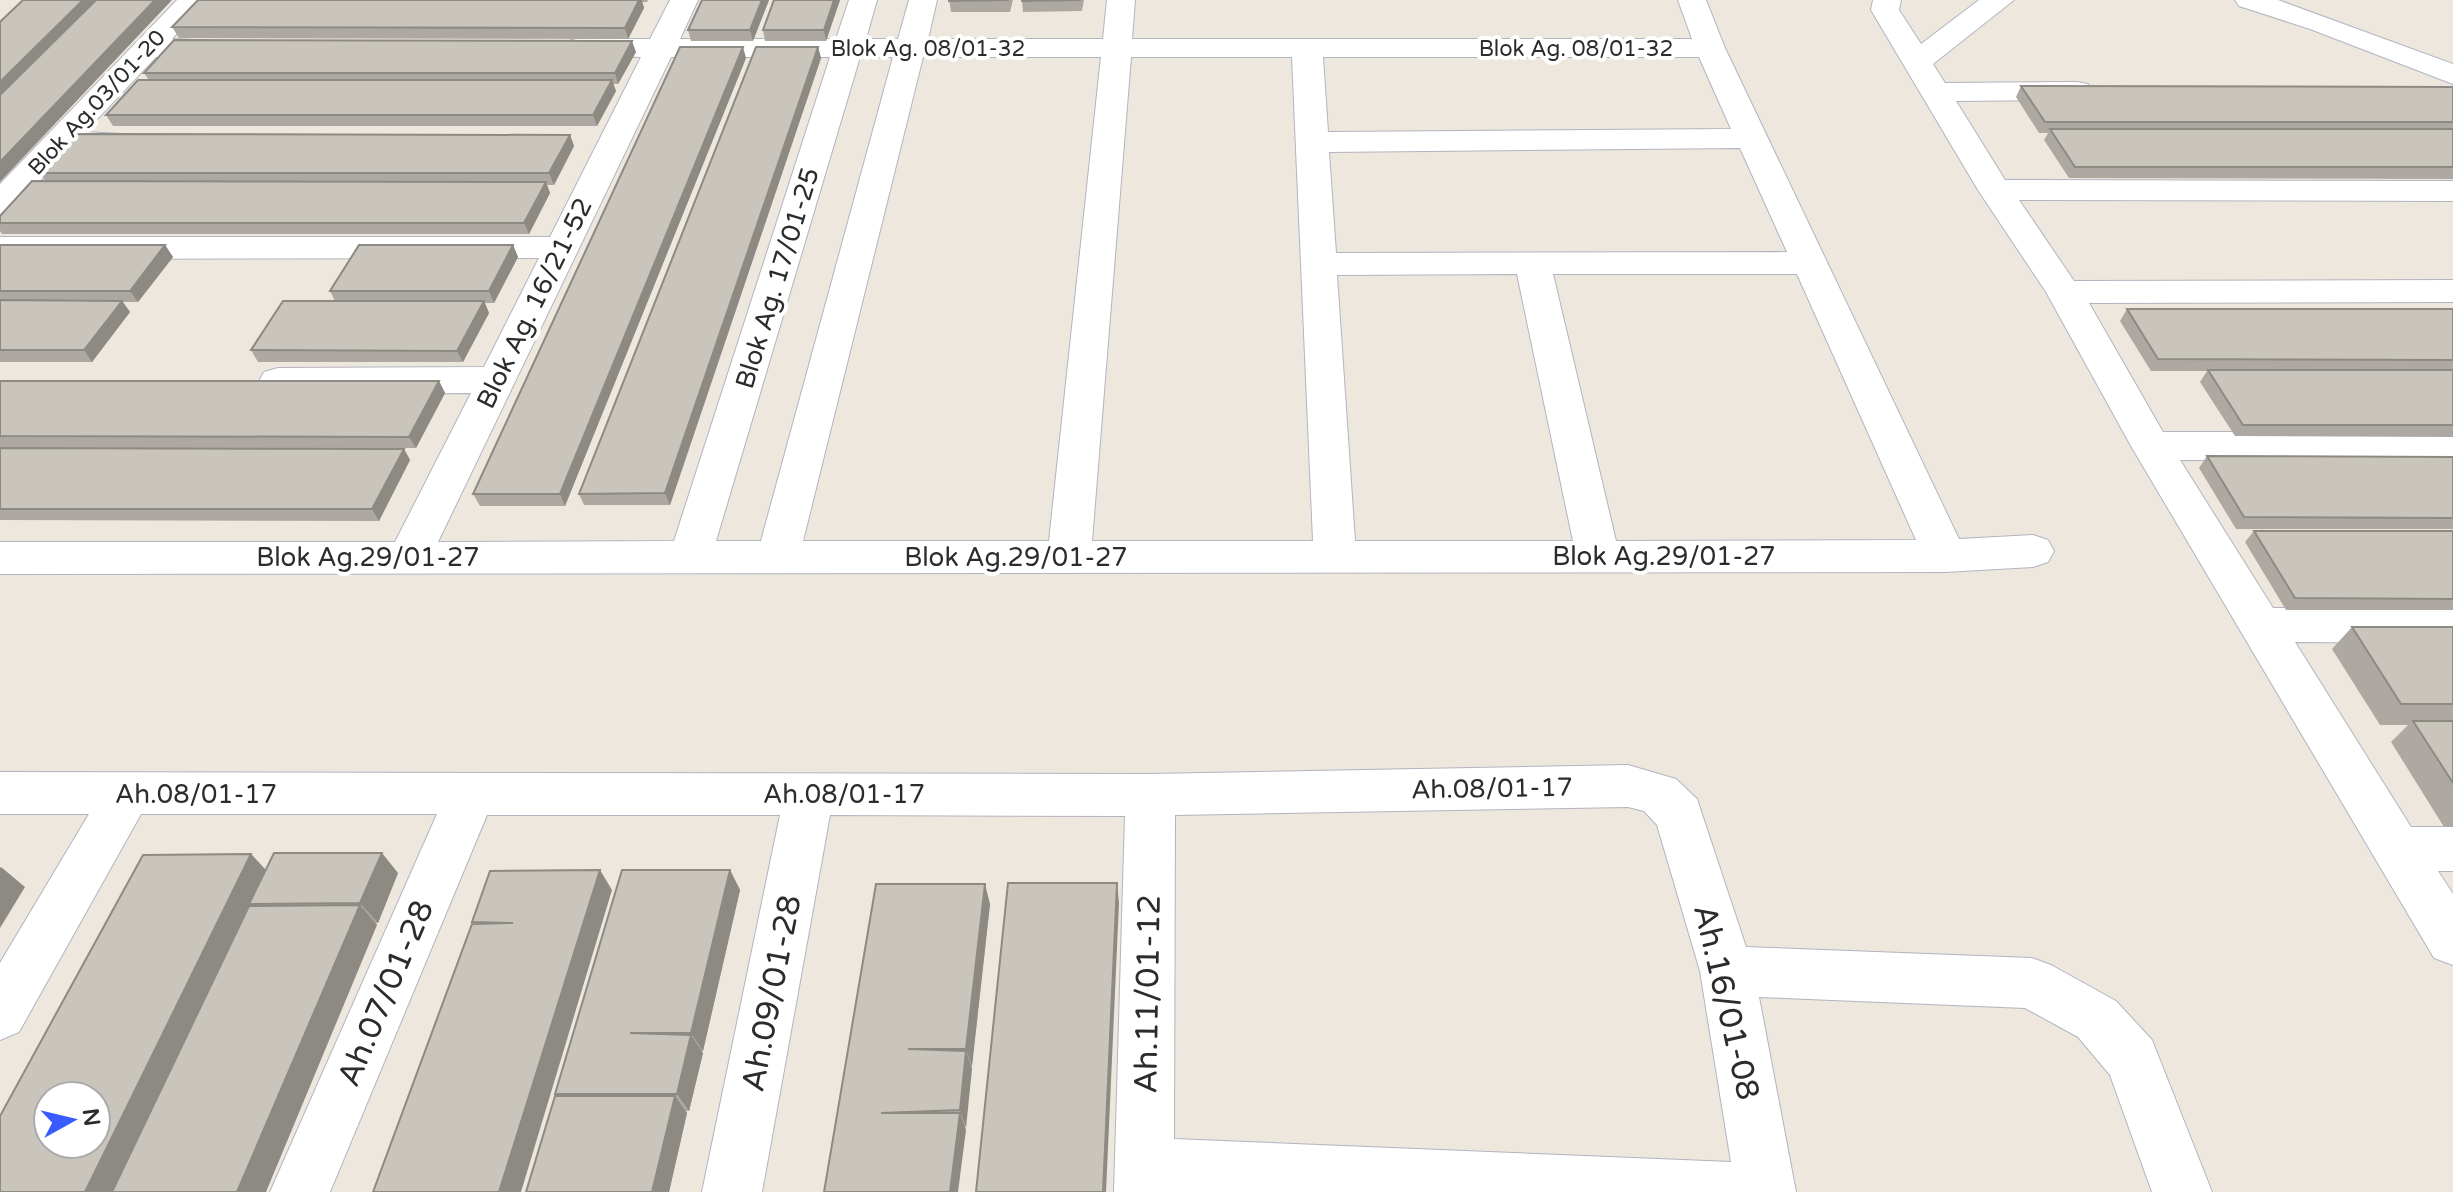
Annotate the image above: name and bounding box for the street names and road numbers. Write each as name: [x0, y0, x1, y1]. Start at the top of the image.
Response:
street label: Blok Ag.03/01-20: [23, 25, 171, 181]
street label: Blok Ag. 08/01-32: [831, 36, 1025, 62]
street label: Blok Ag. 08/01-32: [1479, 36, 1673, 62]
street label: Blok Ag. 17/01-25: [729, 164, 826, 392]
street label: Blok Ag. 16/21-52: [470, 193, 599, 413]
street label: Blok Ag.29/01-27: [1552, 541, 1776, 572]
street label: Blok Ag.29/01-27: [256, 542, 480, 573]
street label: Blok Ag.29/01-27: [904, 542, 1128, 573]
street label: Ah.08/01-17: [1411, 772, 1573, 805]
street label: Ah.08/01-17: [115, 779, 277, 810]
street label: Ah.08/01-17: [763, 779, 925, 810]
street label: Ah.09/01-28: [734, 892, 810, 1095]
street label: Ah.11/01-12: [1127, 894, 1169, 1094]
street label: Ah.07/01-28: [330, 895, 442, 1092]
street label: Ah.16/01-08: [1685, 901, 1767, 1104]

